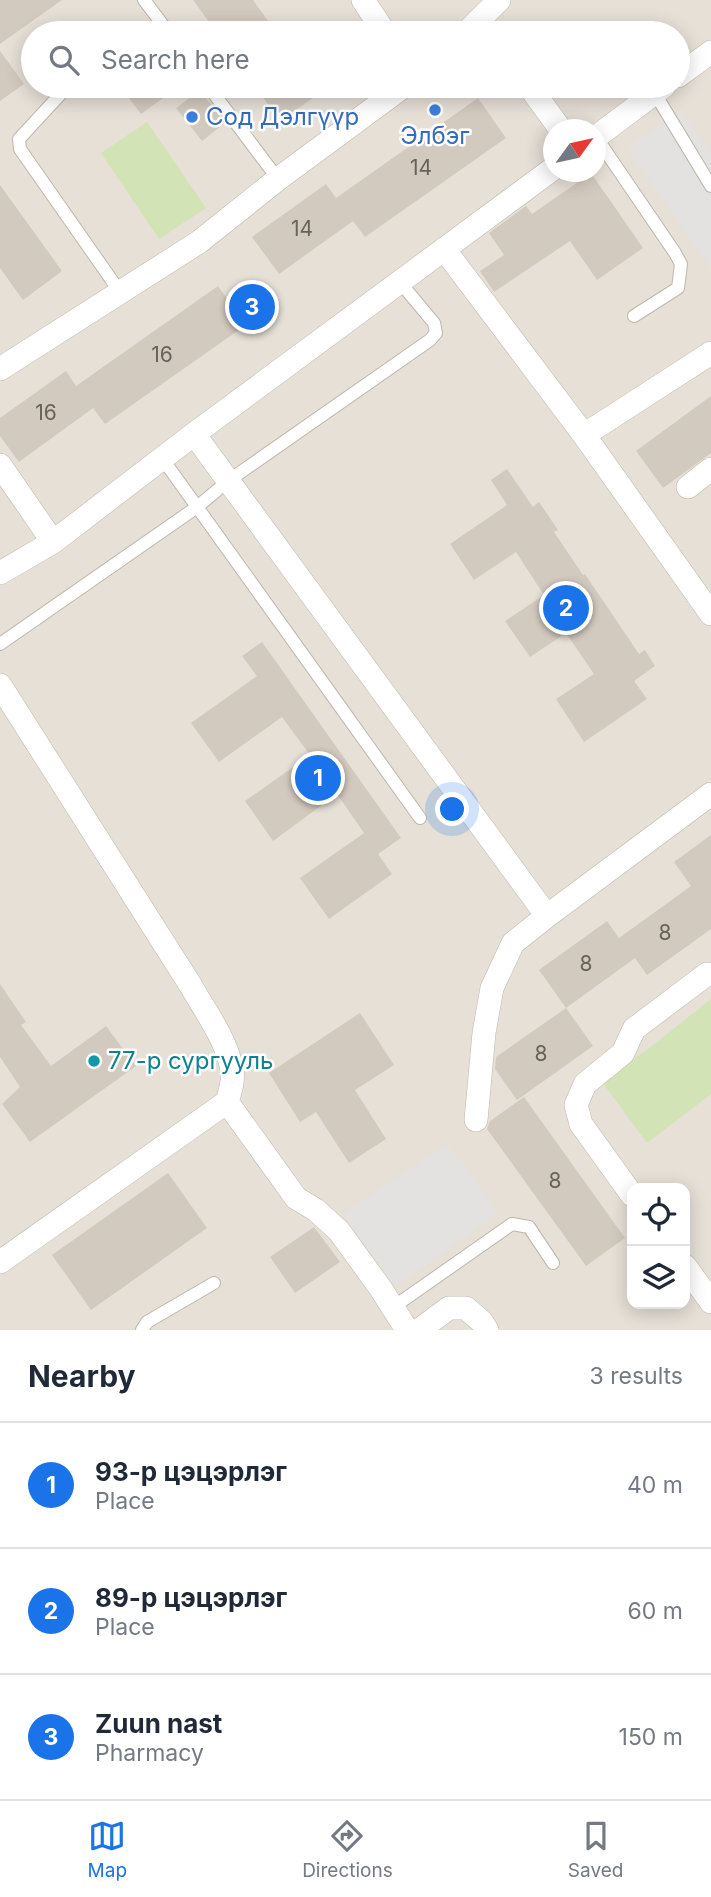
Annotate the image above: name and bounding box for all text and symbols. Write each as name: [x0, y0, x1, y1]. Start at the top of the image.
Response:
search box: [21, 21, 690, 98]
icon: search: [45, 41, 83, 79]
text: Search here: [101, 44, 250, 75]
place label: Сод Дэлгүүр: [206, 102, 359, 131]
marker: Элбэг: [427, 102, 443, 118]
marker: Сод Дэлгүүр: [184, 109, 200, 125]
north arrow: [543, 119, 606, 182]
place label: Элбэг: [400, 121, 470, 150]
house number: 14: [410, 155, 432, 180]
house number: 14: [291, 216, 313, 241]
pin: 3: [229, 281, 275, 333]
house number: 16: [151, 342, 173, 367]
house number: 16: [35, 400, 57, 425]
pin: 2: [543, 582, 589, 634]
pin: 1: [295, 752, 341, 804]
your location: [435, 792, 469, 826]
house number: 8: [659, 920, 672, 945]
house number: 8: [580, 951, 593, 976]
house number: 8: [535, 1041, 548, 1066]
place label: 77-р сургууль: [108, 1046, 273, 1075]
marker: 77-р сургууль: [86, 1053, 102, 1069]
house number: 8: [549, 1168, 562, 1193]
map controls: [627, 1183, 690, 1309]
button: locate: [627, 1183, 690, 1246]
button: layers: [627, 1246, 690, 1309]
text: Nearby: [28, 1358, 136, 1394]
text: 3 results: [590, 1362, 683, 1390]
text: 93-р цэцэрлэг: [95, 1456, 287, 1487]
text: 1: [46, 1471, 56, 1499]
text: 40 m: [627, 1471, 683, 1499]
text: Place: [95, 1487, 155, 1515]
text: 89-р цэцэрлэг: [95, 1582, 287, 1613]
text: 2: [44, 1597, 58, 1625]
text: 60 m: [628, 1597, 683, 1625]
text: Place: [95, 1613, 155, 1641]
text: Zuun nast: [95, 1708, 222, 1739]
text: 3: [44, 1723, 58, 1751]
text: 150 m: [619, 1723, 683, 1751]
text: Pharmacy: [95, 1739, 204, 1767]
tab: Map: [88, 1817, 127, 1882]
tab: Directions: [302, 1817, 393, 1882]
tab: Saved: [568, 1817, 623, 1882]

